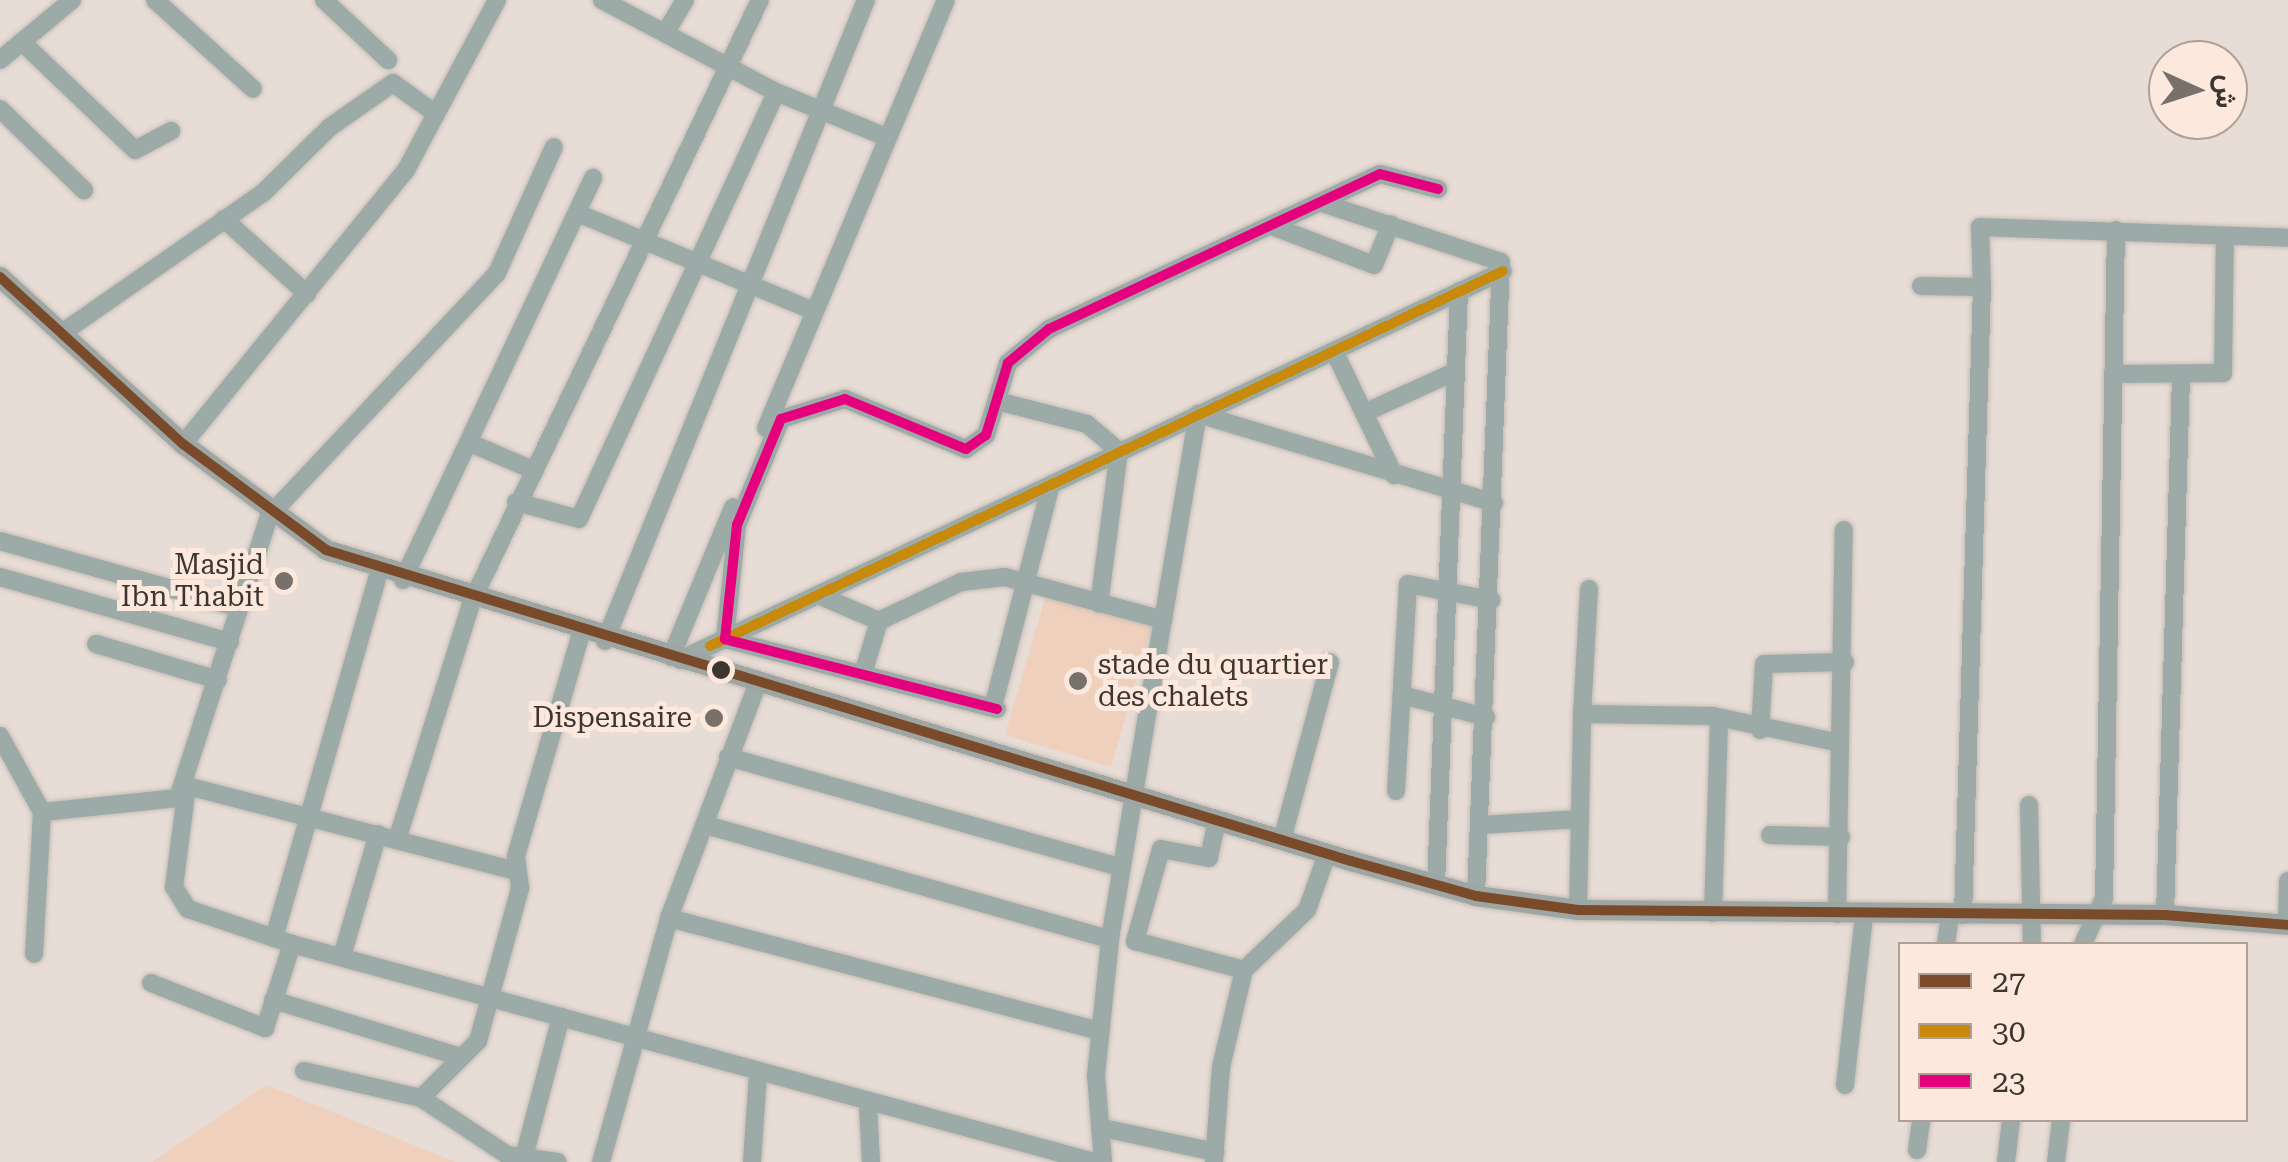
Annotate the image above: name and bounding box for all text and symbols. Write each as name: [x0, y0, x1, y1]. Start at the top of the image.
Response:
north arrow: [2148, 40, 2248, 140]
text: ش: [2209, 74, 2244, 109]
place label: Masjid Ibn Thabit: [121, 548, 264, 614]
marker: Masjid Ibn Thabit: [273, 570, 295, 592]
place label: stade du quartier des chalets: [1098, 648, 1328, 714]
unlabelled marker: [711, 660, 731, 680]
marker: stade du quartier des chalets: [1067, 670, 1089, 692]
place label: Dispensaire: [533, 701, 692, 735]
marker: Dispensaire: [701, 705, 727, 731]
legend: [1898, 942, 2248, 1122]
text: 27: [1992, 964, 2026, 999]
text: 30: [1992, 1014, 2026, 1049]
text: 23: [1992, 1064, 2026, 1099]

